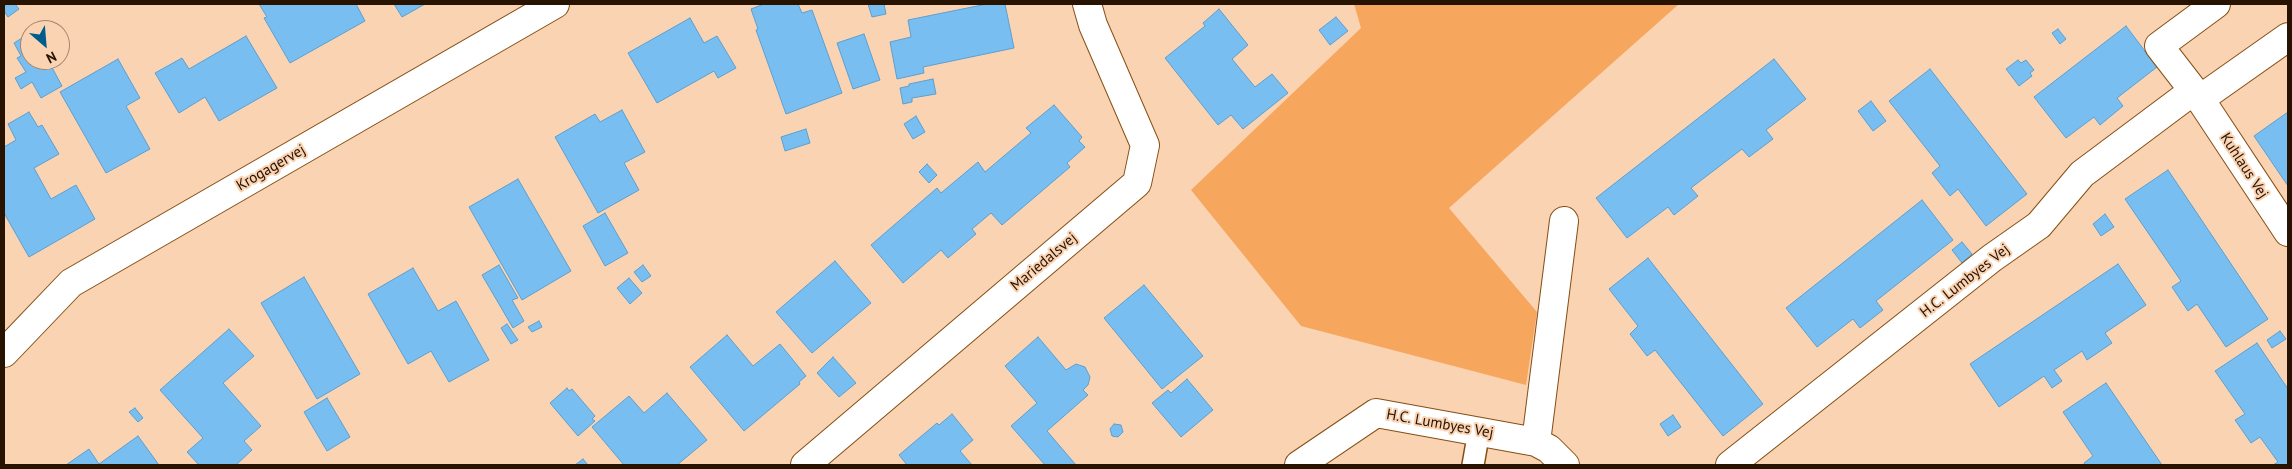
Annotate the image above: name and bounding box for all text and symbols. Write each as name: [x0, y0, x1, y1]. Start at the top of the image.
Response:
north arrow: [20, 20, 70, 70]
text: N: [43, 47, 60, 68]
street label: Kuhlaus Vej: [2216, 130, 2272, 202]
street label: Krogagervej: [233, 141, 309, 195]
street label: Mariedalsvej: [1007, 229, 1081, 295]
street label: H.C. Lumbyes Vej: [1917, 240, 2013, 322]
street label: H.C. Lumbyes Vej: [1385, 406, 1495, 442]

